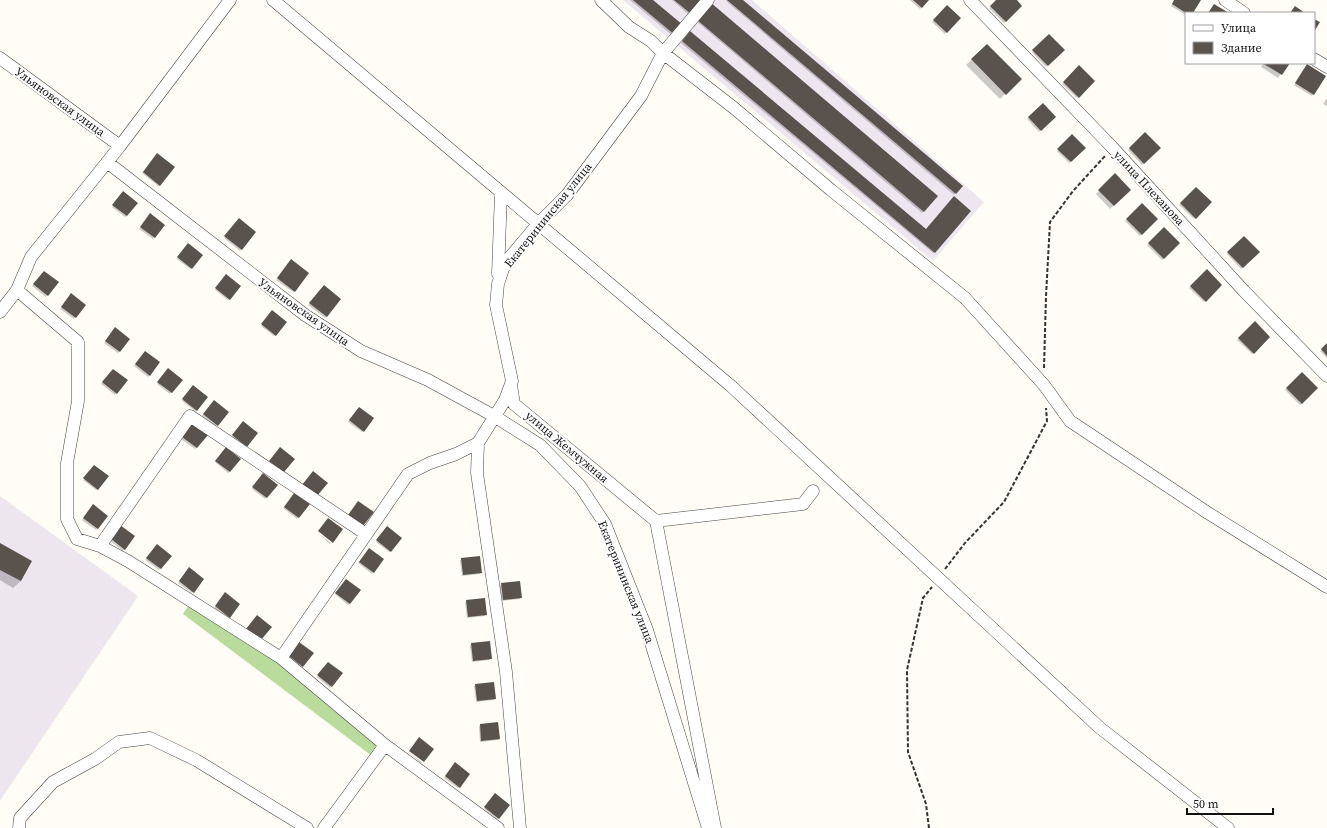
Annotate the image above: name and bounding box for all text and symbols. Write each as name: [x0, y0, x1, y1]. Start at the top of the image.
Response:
legend: [1185, 12, 1315, 64]
text: Улица: [1221, 20, 1257, 36]
text: Здание: [1221, 40, 1262, 56]
street label: Ульяновская улица: [12, 64, 109, 141]
street label: улица Плеханова: [1110, 147, 1189, 230]
street label: Екатерининская улица: [501, 158, 596, 271]
street label: Ульяновская улица: [255, 275, 353, 350]
street label: улица Жемчужная: [522, 407, 612, 487]
street label: Екатерининская улица: [594, 518, 658, 646]
scale bar: [1187, 790, 1273, 816]
text: 50 m: [1193, 796, 1219, 812]

